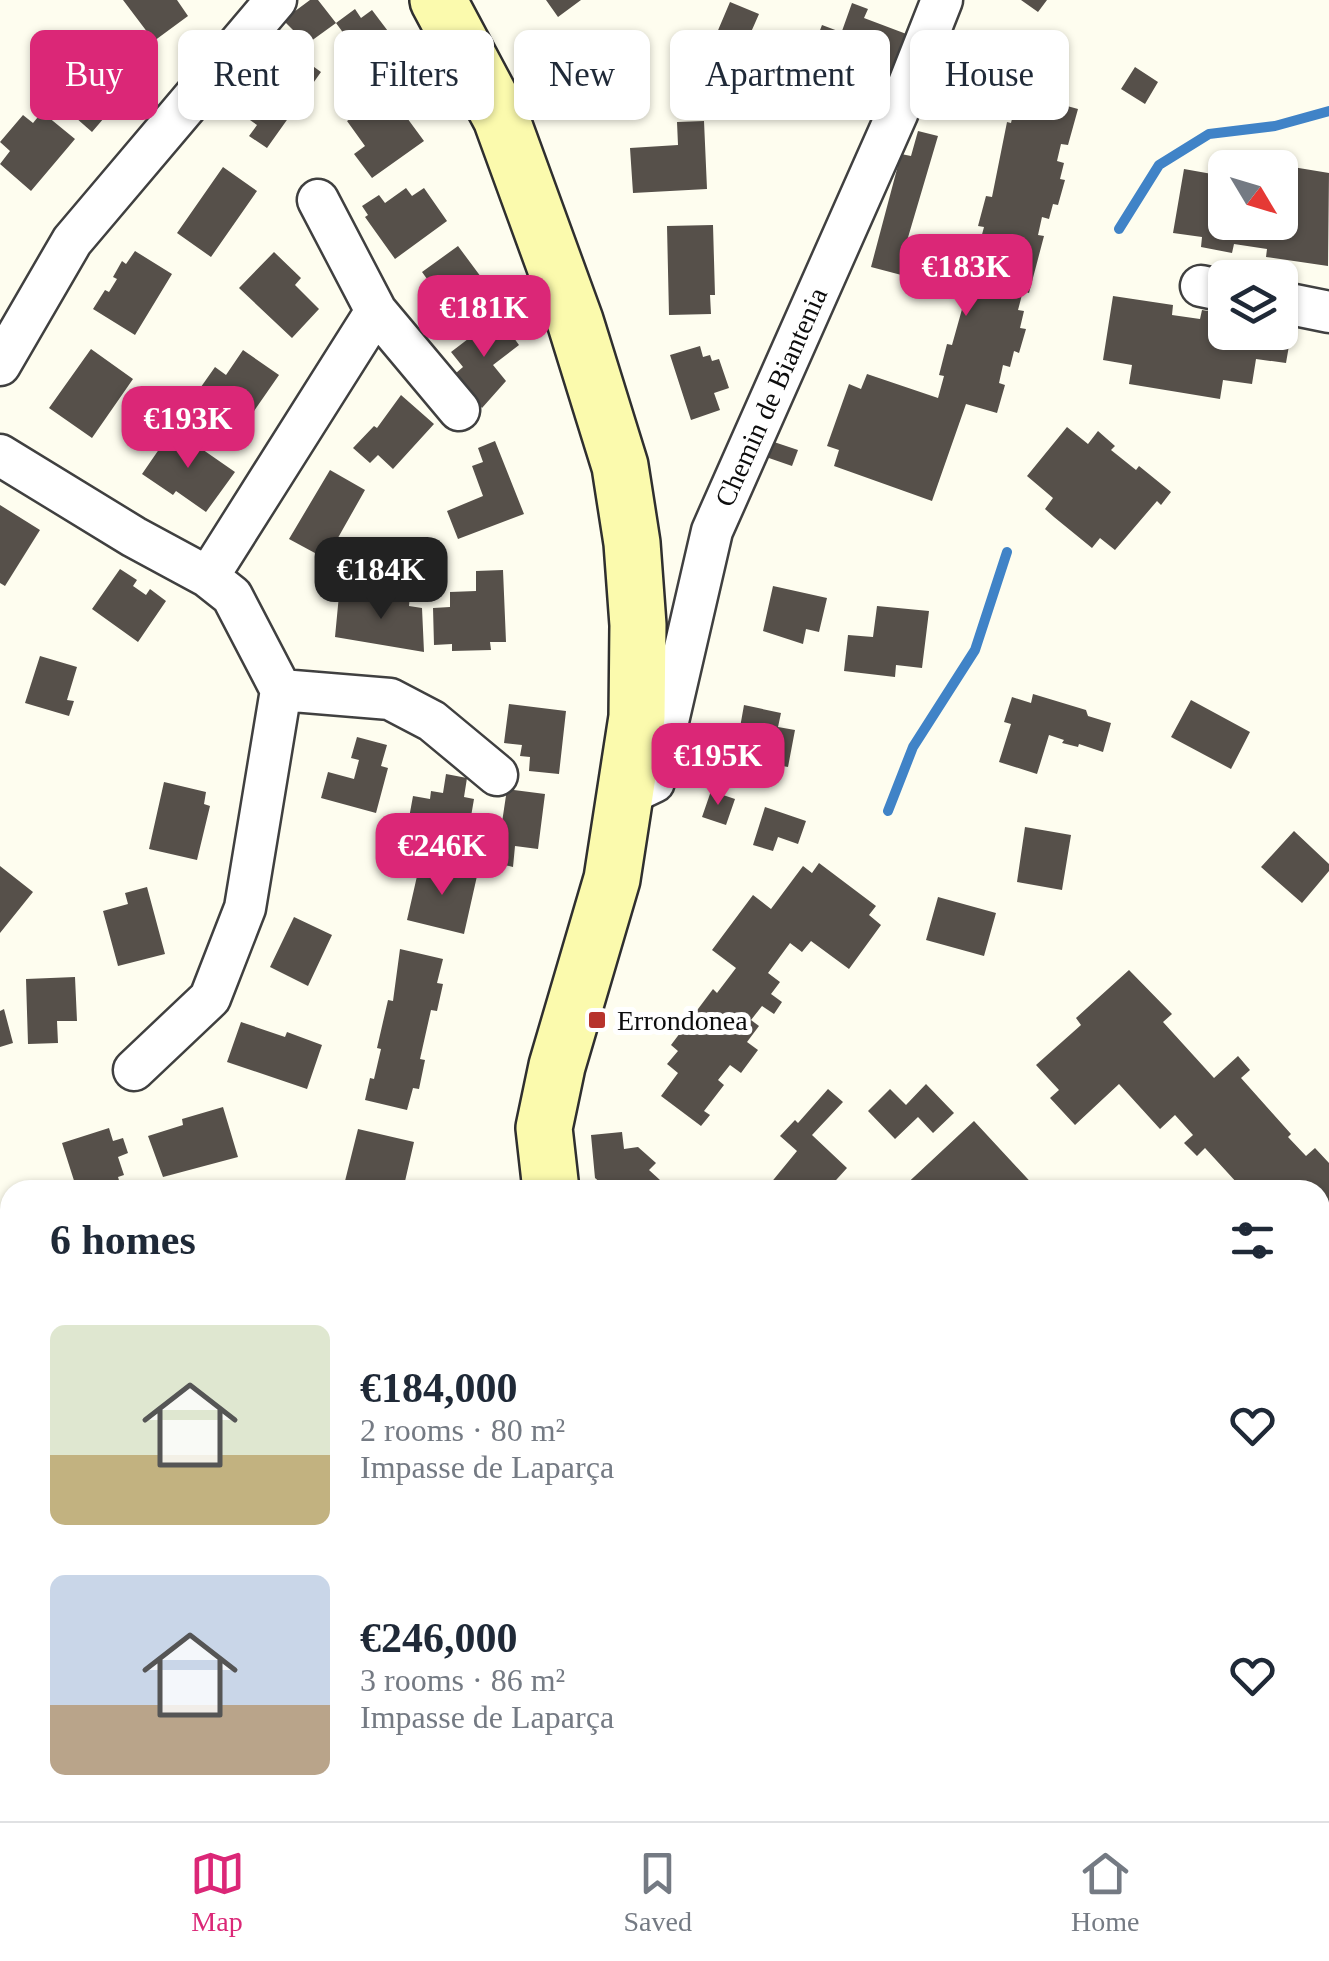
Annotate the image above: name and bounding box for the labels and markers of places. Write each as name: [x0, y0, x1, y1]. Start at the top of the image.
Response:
pin: €183K: [896, 234, 1036, 319]
pin: €181K: [414, 275, 554, 360]
pin: €193K: [118, 386, 258, 471]
pin: €184K: [311, 537, 451, 622]
pin: €195K: [648, 723, 788, 808]
pin: €246K: [372, 813, 512, 898]
place label: Errondonea: [617, 1005, 748, 1036]
marker: Errondonea: [586, 1009, 608, 1031]

